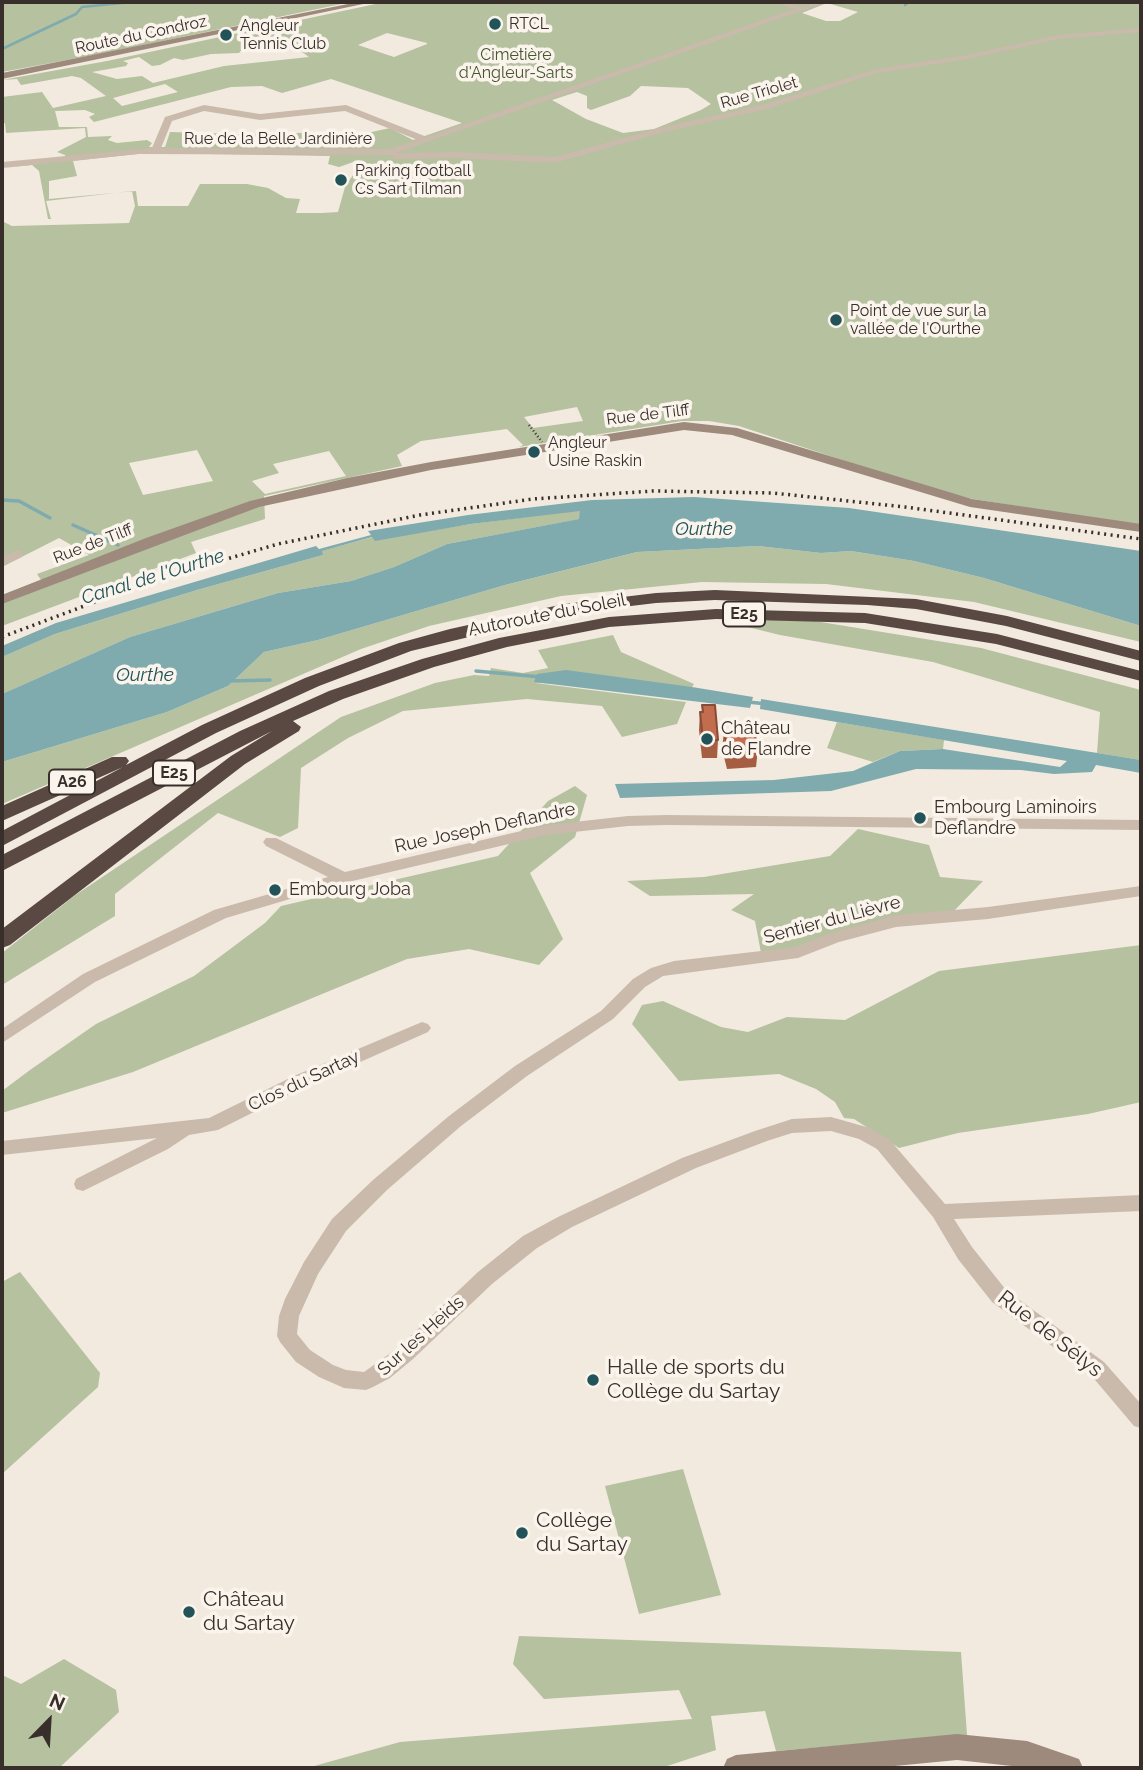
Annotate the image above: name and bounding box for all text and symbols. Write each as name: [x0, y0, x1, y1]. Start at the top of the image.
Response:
street label: Route du Condroz: [74, 12, 208, 58]
place label: RTCL: [509, 14, 549, 34]
place label: Angleur Tennis Club: [240, 16, 326, 54]
marker: RTCL: [487, 16, 503, 32]
marker: Angleur Tennis Club: [218, 27, 234, 43]
park label: Cimetière d'Angleur-Sarts: [459, 45, 573, 83]
street label: Rue Triolet: [718, 73, 800, 113]
street label: Rue de la Belle Jardinière: [184, 129, 372, 149]
place label: Parking football Cs Sart Tilman: [355, 161, 471, 199]
marker: Parking football Cs Sart Tilman: [333, 172, 349, 188]
place label: Point de vue sur la vallée de l'Ourthe: [850, 301, 986, 339]
marker: Point de vue sur la vallée de l'Ourthe: [828, 312, 844, 328]
street label: Rue de Tilff: [605, 400, 691, 430]
place label: Angleur Usine Raskin: [548, 433, 642, 471]
marker: Angleur Usine Raskin: [526, 444, 542, 460]
water label: Ourthe: [675, 518, 733, 540]
street label: Rue de Tilff: [51, 520, 135, 568]
water label: Canal de l'Ourthe: [79, 544, 227, 610]
street label: Autoroute du Soleil: [466, 589, 628, 641]
road number: E25: [723, 601, 765, 626]
water label: Ourthe: [116, 664, 174, 686]
place label: Château de Flandre: [721, 718, 811, 760]
marker: Château de Flandre: [699, 731, 715, 747]
road number: E25: [153, 760, 195, 786]
road number: A26: [49, 769, 95, 794]
place label: Embourg Laminoirs Deflandre: [934, 797, 1097, 840]
street label: Rue Joseph Deflandre: [393, 798, 577, 858]
marker: Embourg Laminoirs Deflandre: [912, 810, 928, 826]
place label: Embourg Joba: [289, 879, 411, 901]
marker: Embourg Joba: [267, 882, 283, 898]
street label: Sentier du Lièvre: [761, 891, 903, 949]
street label: Clos du Sartay: [245, 1046, 363, 1116]
street label: Rue de Sélys: [993, 1285, 1107, 1383]
street label: Sur les Heids: [373, 1292, 469, 1380]
place label: Halle de sports du Collège du Sartay: [607, 1355, 785, 1405]
marker: Halle de sports du Collège du Sartay: [585, 1372, 601, 1388]
place label: Collège du Sartay: [536, 1508, 628, 1558]
marker: Collège du Sartay: [514, 1525, 530, 1541]
place label: Château du Sartay: [203, 1587, 295, 1637]
marker: Château du Sartay: [181, 1604, 197, 1620]
north arrow: [14, 1686, 84, 1756]
text: N: [46, 1689, 69, 1715]

